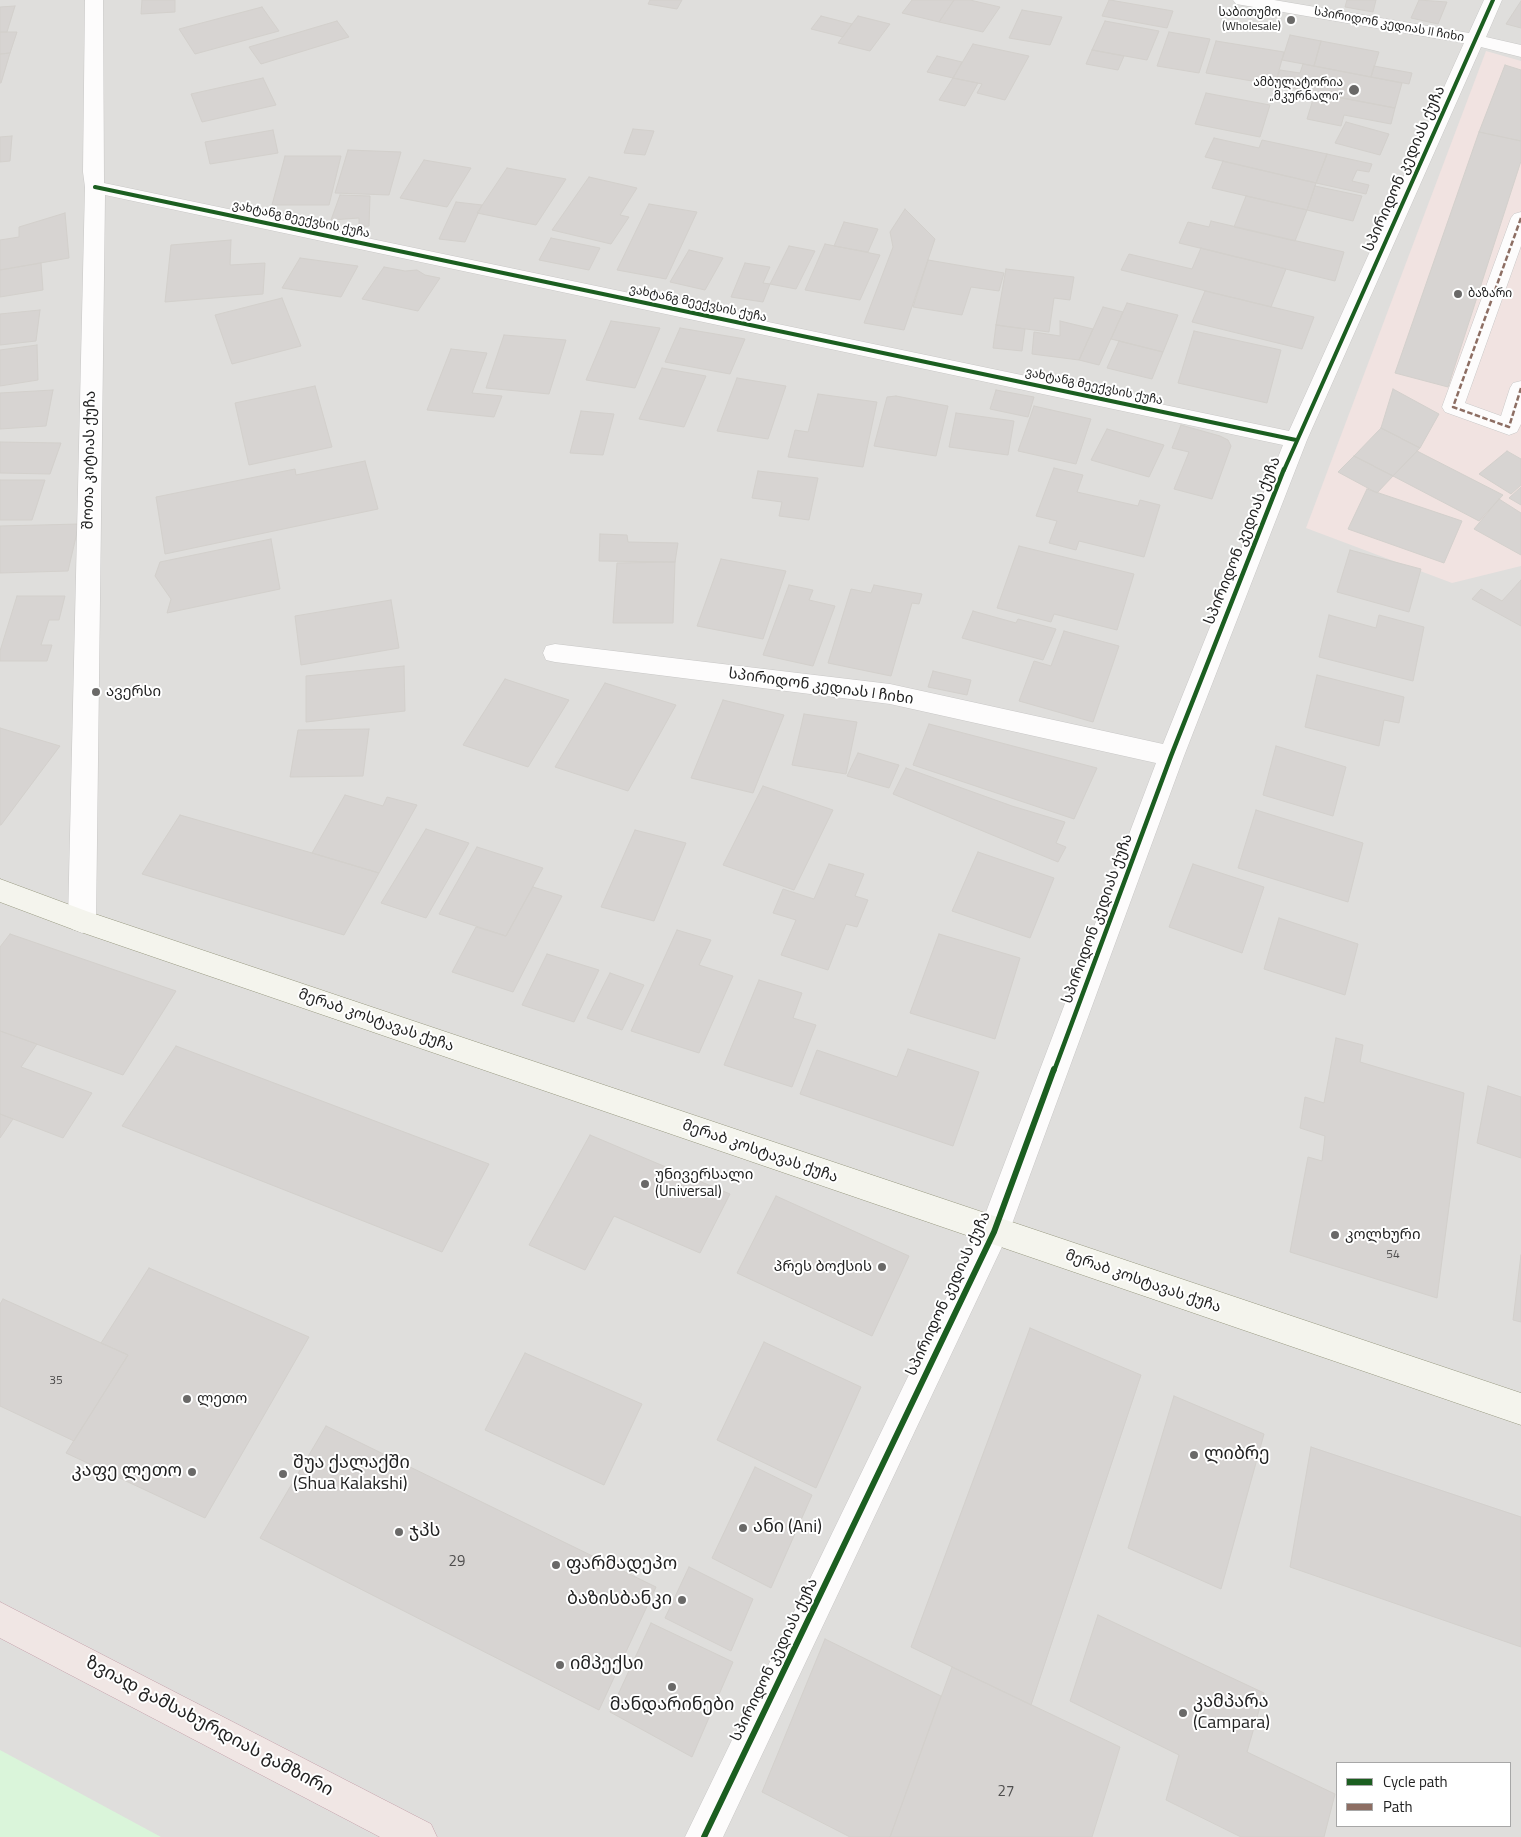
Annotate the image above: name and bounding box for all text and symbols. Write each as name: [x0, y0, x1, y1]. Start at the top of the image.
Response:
street label: სპირიდონ კედიას II ჩიხი: [1313, 5, 1465, 45]
place label: საბითუმო (Wholesale): [1218, 6, 1281, 34]
marker: საბითუმო (Wholesale): [1285, 14, 1297, 26]
place label: ამბულატორია „მკურნალი“: [1253, 76, 1343, 104]
marker: ამბულატორია „მკურნალი“: [1347, 83, 1361, 97]
street label: სპირიდონ კედიას ქუჩა: [1360, 83, 1450, 255]
street label: ვახტანგ მეექვსის ქუჩა: [231, 198, 371, 242]
street label: ვახტანგ მეექვსის ქუჩა: [628, 282, 768, 326]
place label: ბაზარი: [1468, 287, 1512, 301]
marker: ბაზარი: [1452, 288, 1464, 300]
street label: ვახტანგ მეექვსის ქუჩა: [1024, 365, 1164, 409]
street label: შოთა კიტიას ქუჩა: [80, 390, 100, 530]
street label: სპირიდონ კედიას ქუჩა: [1201, 454, 1285, 628]
street label: სპირიდონ კედიას I ჩიხი: [727, 665, 915, 709]
place label: ავერსი: [106, 683, 161, 701]
marker: ავერსი: [90, 686, 102, 698]
street label: სპირიდონ კედიას ქუჩა: [1059, 832, 1137, 1006]
street label: მერაბ კოსტავას ქუჩა: [296, 986, 456, 1056]
street label: მერაბ კოსტავას ქუჩა: [680, 1117, 840, 1187]
place label: უნივერსალი (Universal): [655, 1166, 753, 1201]
marker: უნივერსალი (Universal): [639, 1178, 651, 1190]
street label: სპირიდონ კედიას ქუჩა: [903, 1209, 995, 1379]
place label: კოლხური: [1345, 1226, 1421, 1244]
marker: კოლხური: [1329, 1229, 1341, 1241]
street label: მერაბ კოსტავას ქუჩა: [1063, 1247, 1223, 1317]
house number: 54: [1386, 1248, 1400, 1262]
place label: პრეს ბოქსის: [774, 1258, 872, 1276]
marker: პრეს ბოქსის: [876, 1261, 888, 1273]
house number: 35: [49, 1374, 63, 1388]
place label: ლეთო: [197, 1390, 247, 1408]
marker: ლეთო: [181, 1393, 193, 1405]
place label: ლიბრე: [1204, 1444, 1270, 1466]
marker: ლიბრე: [1188, 1449, 1200, 1461]
place label: შუა ქალაქში (Shua Kalakshi): [293, 1453, 410, 1496]
place label: კაფე ლეთო: [72, 1461, 182, 1483]
marker: კაფე ლეთო: [186, 1466, 198, 1478]
marker: შუა ქალაქში (Shua Kalakshi): [277, 1468, 289, 1480]
place label: ანი (Ani): [753, 1517, 822, 1539]
place label: ჯპს: [409, 1521, 440, 1543]
marker: ანი (Ani): [737, 1522, 749, 1534]
marker: ჯპს: [393, 1526, 405, 1538]
house number: 29: [449, 1553, 465, 1571]
place label: ფარმადეპო: [566, 1554, 677, 1576]
marker: ფარმადეპო: [550, 1559, 562, 1571]
street label: სპირიდონ კედიას ქუჩა: [728, 1575, 822, 1745]
place label: ბაზისბანკი: [567, 1589, 672, 1611]
marker: ბაზისბანკი: [676, 1594, 688, 1606]
street label: ზვიად გამსახურდიას გამზირი: [81, 1652, 337, 1802]
place label: იმპექსი: [570, 1654, 644, 1676]
marker: იმპექსი: [554, 1659, 566, 1671]
marker: მანდარინები: [666, 1681, 678, 1693]
place label: კამპარა (Campara): [1193, 1692, 1270, 1735]
place label: მანდარინები: [610, 1695, 734, 1717]
marker: კამპარა (Campara): [1177, 1707, 1189, 1719]
legend: [1336, 1762, 1511, 1827]
text: Cycle path: [1383, 1770, 1448, 1793]
house number: 27: [998, 1783, 1014, 1801]
text: Path: [1383, 1795, 1413, 1818]

